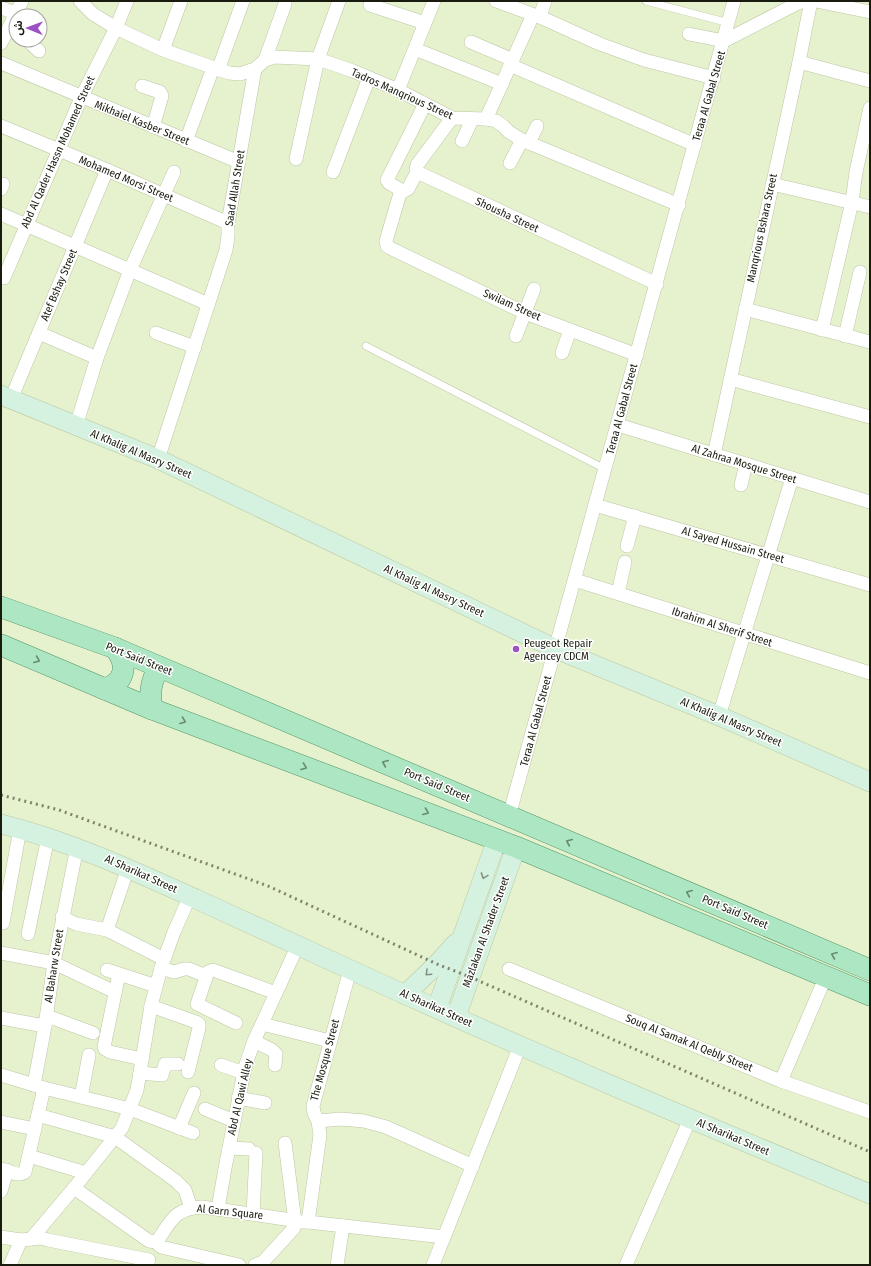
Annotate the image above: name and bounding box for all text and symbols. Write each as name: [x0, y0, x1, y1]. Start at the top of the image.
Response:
north arrow: [8, 8, 48, 48]
text: ش: [12, 20, 25, 35]
street label: Teraa Al Gabal Street: [690, 49, 728, 143]
street label: Tadros Manqrious Street: [349, 66, 455, 122]
street label: Abd Al Qader Hassn Mohamed Street: [18, 74, 98, 230]
street label: Mikhaiel Kasber Street: [93, 98, 192, 148]
street label: Saad Allah Street: [223, 149, 248, 227]
street label: Mohamed Morsi Street: [77, 153, 176, 205]
street label: Manqrious Bshara Street: [744, 172, 780, 284]
street label: Shousha Street: [473, 195, 541, 235]
street label: Atef Bshay Street: [38, 247, 80, 323]
street label: Swilam Street: [481, 287, 543, 324]
street label: Teraa Al Gabal Street: [604, 362, 640, 456]
street label: Al Khalig Al Masry Street: [88, 427, 194, 481]
street label: Al Zahraa Mosque Street: [690, 442, 799, 486]
street label: Al Sayed Hussain Street: [680, 524, 786, 566]
street label: Al Khalig Al Masry Street: [382, 562, 487, 620]
street label: Ibrahim Al Sherif Street: [670, 605, 774, 649]
place label: Peugeot Repair Agencey CDCM: [524, 637, 592, 663]
street label: Port Said Street: [104, 640, 174, 678]
marker: Peugeot Repair Agencey CDCM: [511, 644, 521, 654]
one-way arrow: [33, 656, 40, 664]
street label: Teraa Al Gabal Street: [518, 674, 554, 768]
street label: Al Khalig Al Masry Street: [678, 695, 784, 749]
one-way arrow: [179, 716, 186, 724]
one-way arrow: [382, 760, 390, 768]
one-way arrow: [301, 762, 308, 770]
street label: Port Said Street: [402, 765, 472, 805]
one-way arrow: [423, 808, 430, 816]
one-way arrow: [566, 838, 573, 846]
street label: Al Sharikat Street: [103, 852, 180, 896]
one-way arrow: [480, 872, 488, 879]
street label: Mazlakan Al Shader Street: [460, 874, 512, 989]
one-way arrow: [685, 890, 693, 898]
street label: Port Said Street: [700, 892, 770, 932]
street label: Al Baharw Street: [42, 928, 66, 1004]
one-way arrow: [831, 952, 839, 960]
one-way arrow: [425, 968, 432, 975]
street label: Al Sharikat Street: [398, 986, 475, 1030]
street label: Souq Al Samak Al Qebly Street: [624, 1012, 755, 1075]
street label: The Mosque Street: [308, 1017, 342, 1102]
street label: Abd Al Qawi Alley: [225, 1057, 255, 1136]
street label: Al Sharikat Street: [695, 1116, 772, 1158]
street label: Al Garn Square: [196, 1202, 264, 1222]

